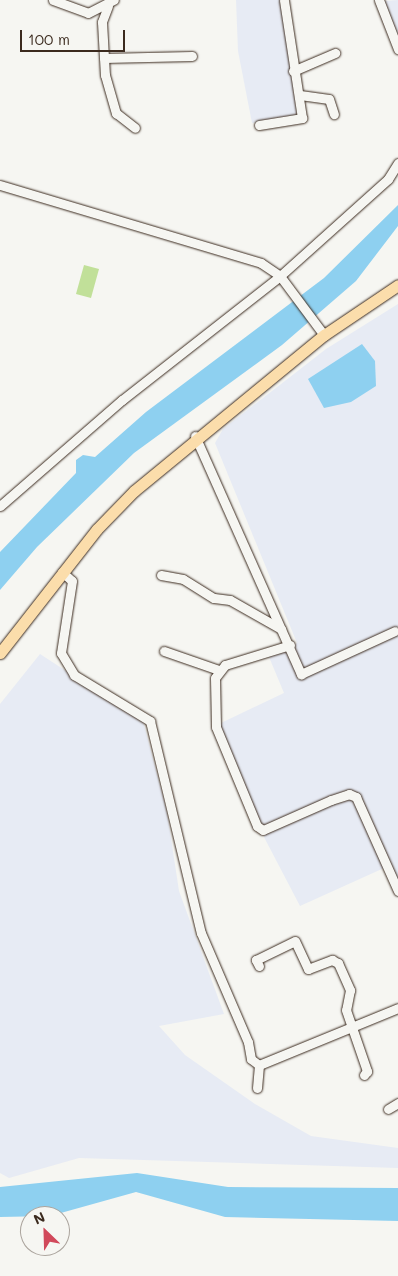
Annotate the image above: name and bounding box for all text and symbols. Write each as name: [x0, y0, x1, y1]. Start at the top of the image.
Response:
scale bar: [22, 20, 128, 52]
text: 100 m: [28, 29, 70, 49]
north arrow: [20, 1206, 70, 1256]
text: N: [30, 1207, 48, 1229]

